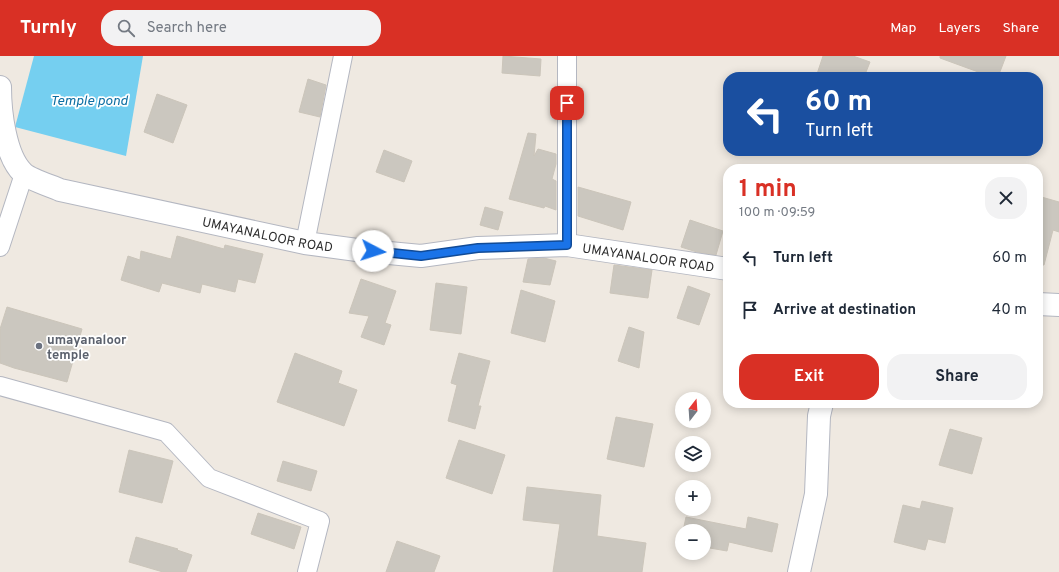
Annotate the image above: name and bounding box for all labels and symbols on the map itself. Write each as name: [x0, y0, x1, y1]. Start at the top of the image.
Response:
pin: [550, 86, 584, 120]
water label: Temple pond: [50, 93, 129, 110]
street label: UMAYANALOOR ROAD: [200, 215, 334, 257]
position arrow: [352, 230, 394, 272]
street label: UMAYANALOOR ROAD: [581, 241, 715, 277]
place label: umayanaloor temple: [47, 333, 127, 364]
marker: umayanaloor temple: [34, 341, 44, 351]
north arrow: [675, 392, 711, 428]

